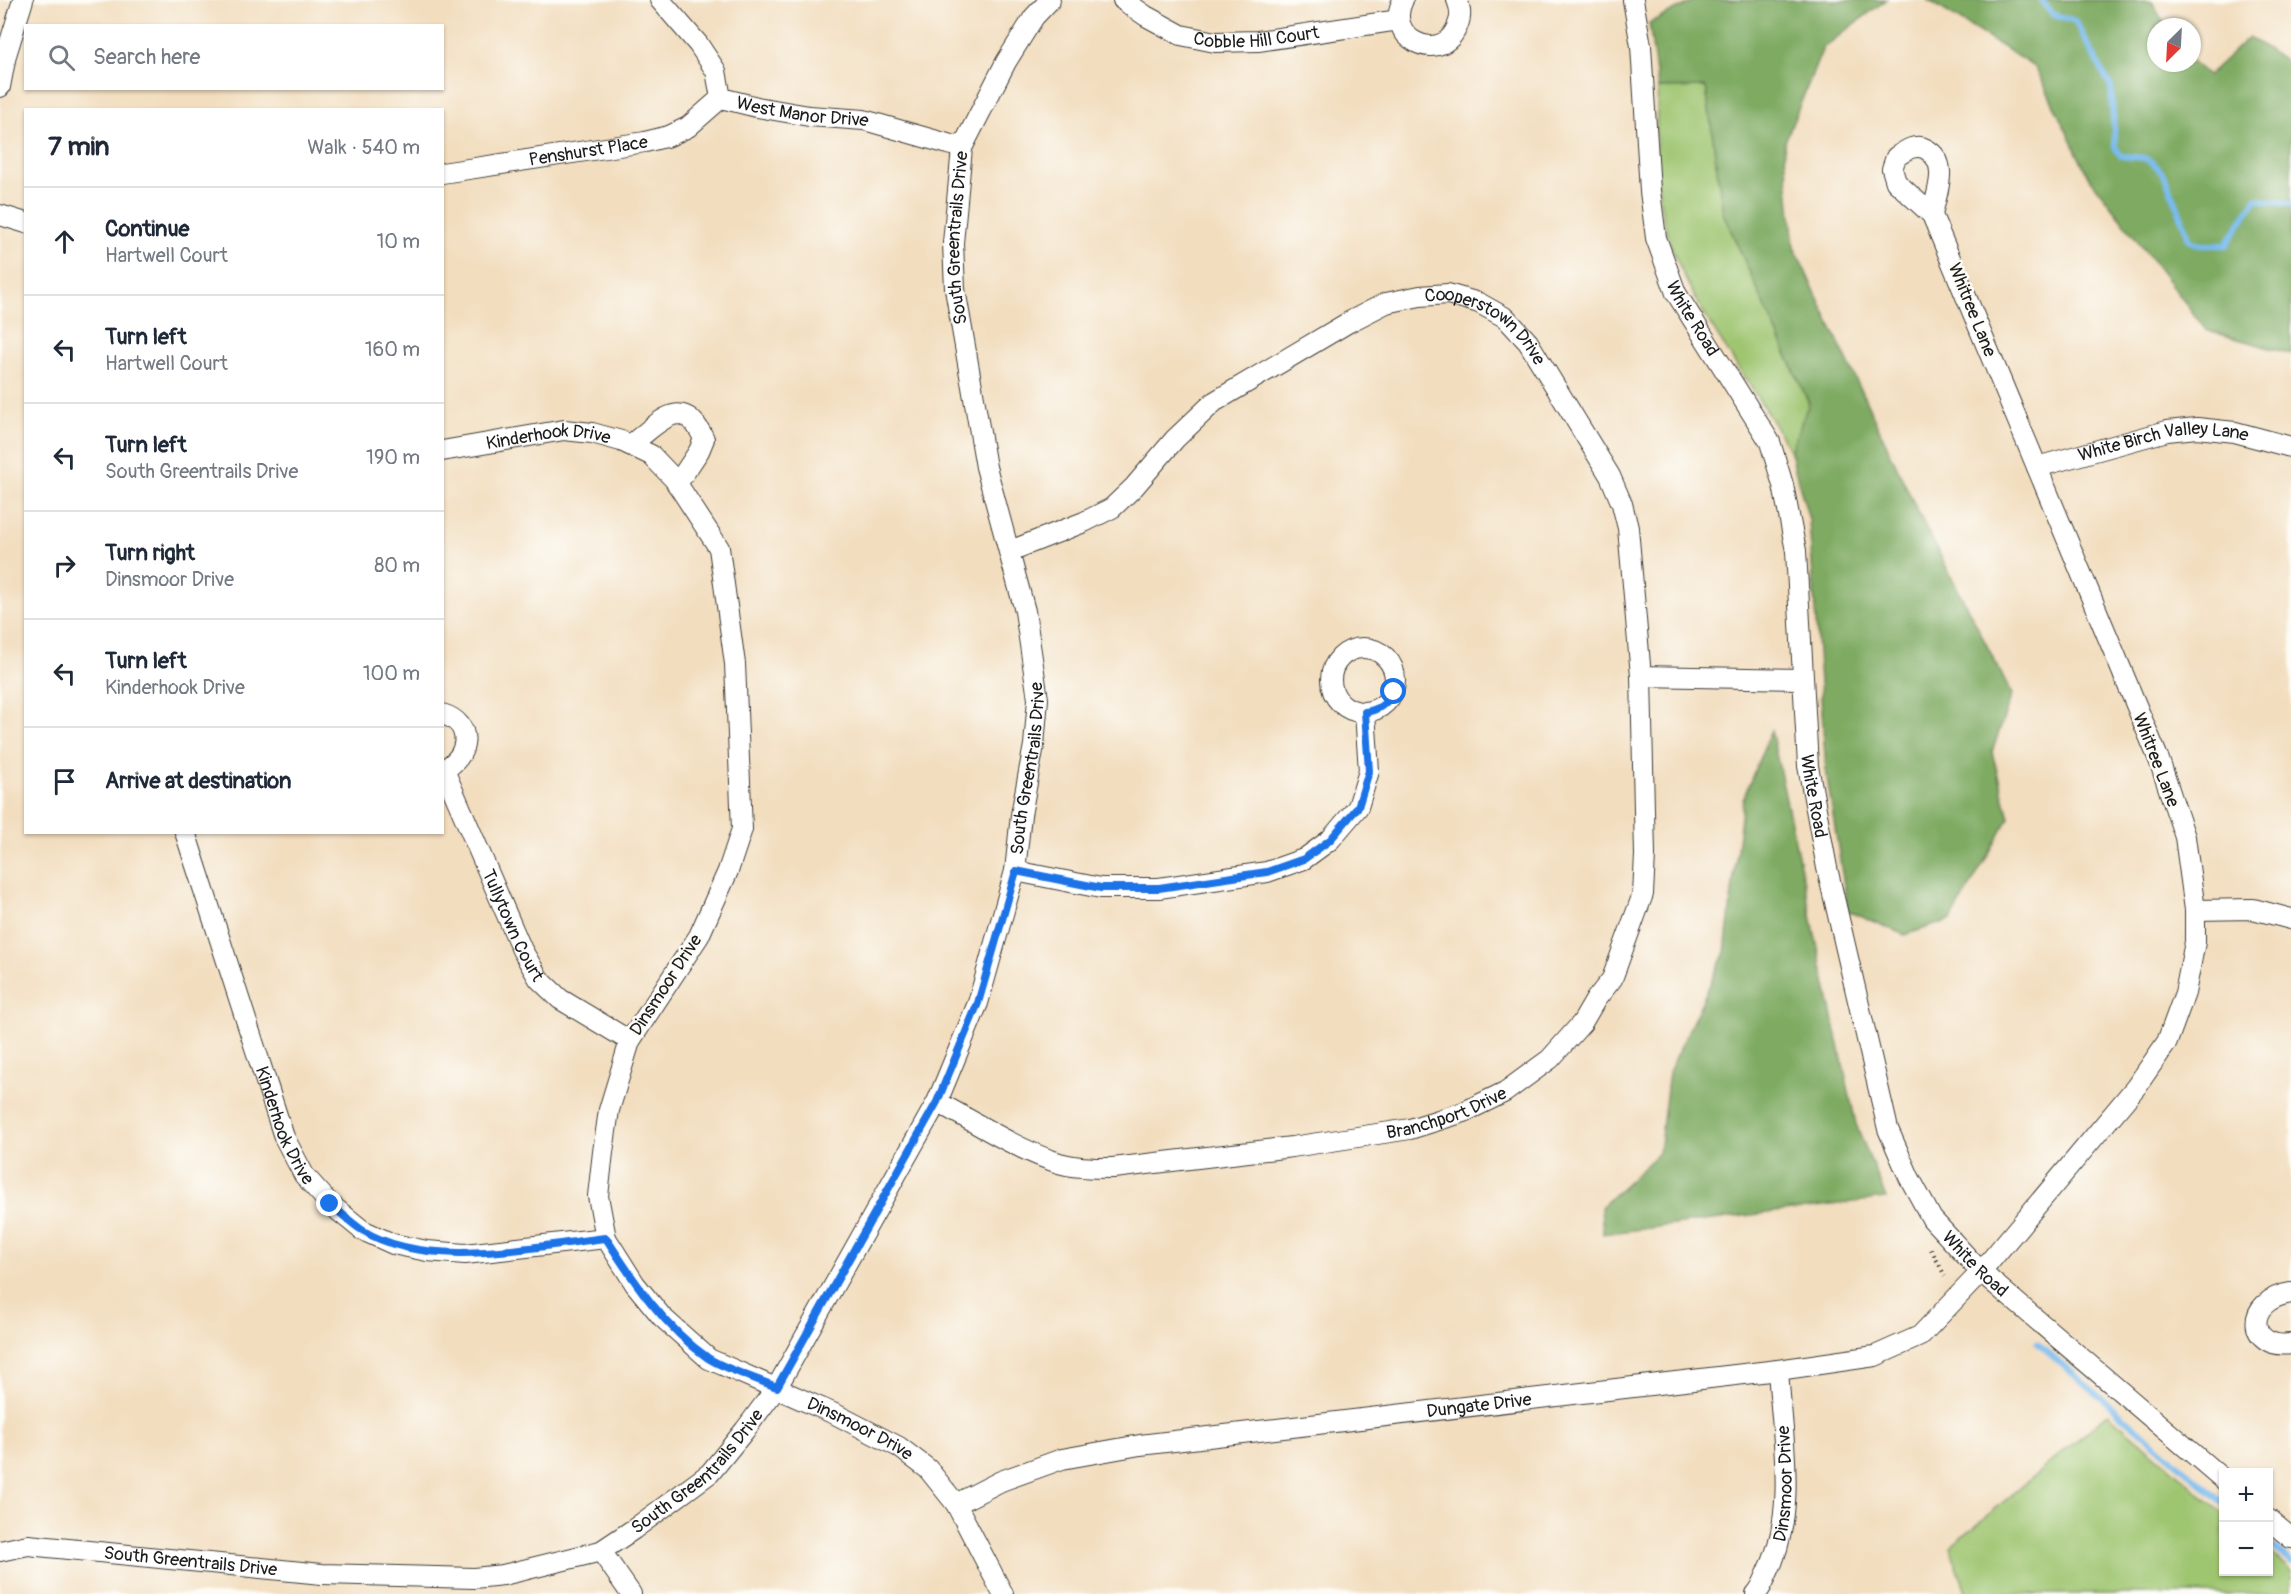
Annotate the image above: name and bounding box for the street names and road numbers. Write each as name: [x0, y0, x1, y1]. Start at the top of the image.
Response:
street label: Cobble Hill Court: [1191, 20, 1321, 54]
street label: West Manor Drive: [734, 91, 872, 132]
street label: Penshurst Place: [527, 130, 650, 171]
street label: South Greentrails Drive: [941, 150, 973, 326]
street label: Whitree Lane: [1943, 260, 2001, 360]
street label: White Road: [1661, 278, 1724, 360]
street label: Cooperstown Drive: [1424, 282, 1551, 369]
street label: White Birch Valley Lane: [2075, 416, 2251, 467]
street label: Kinderhook Drive: [484, 418, 614, 455]
street label: South Greentrails Drive: [1005, 680, 1050, 856]
street label: Whitree Lane: [2127, 710, 2185, 811]
street label: White Road: [1796, 754, 1833, 840]
street label: Tullytown Court: [477, 866, 550, 986]
street label: Dinsmoor Drive: [625, 930, 707, 1040]
street label: Kinderhook Drive: [250, 1063, 319, 1190]
street label: Branchport Drive: [1385, 1081, 1511, 1144]
street label: White Road: [1937, 1226, 2013, 1302]
street label: Dungate Drive: [1425, 1388, 1533, 1423]
street label: Dinsmoor Drive: [803, 1392, 918, 1465]
street label: South Greentrails Drive: [626, 1404, 768, 1539]
street label: Dinsmoor Drive: [1768, 1424, 1797, 1544]
street label: South Greentrails Drive: [103, 1541, 279, 1581]

